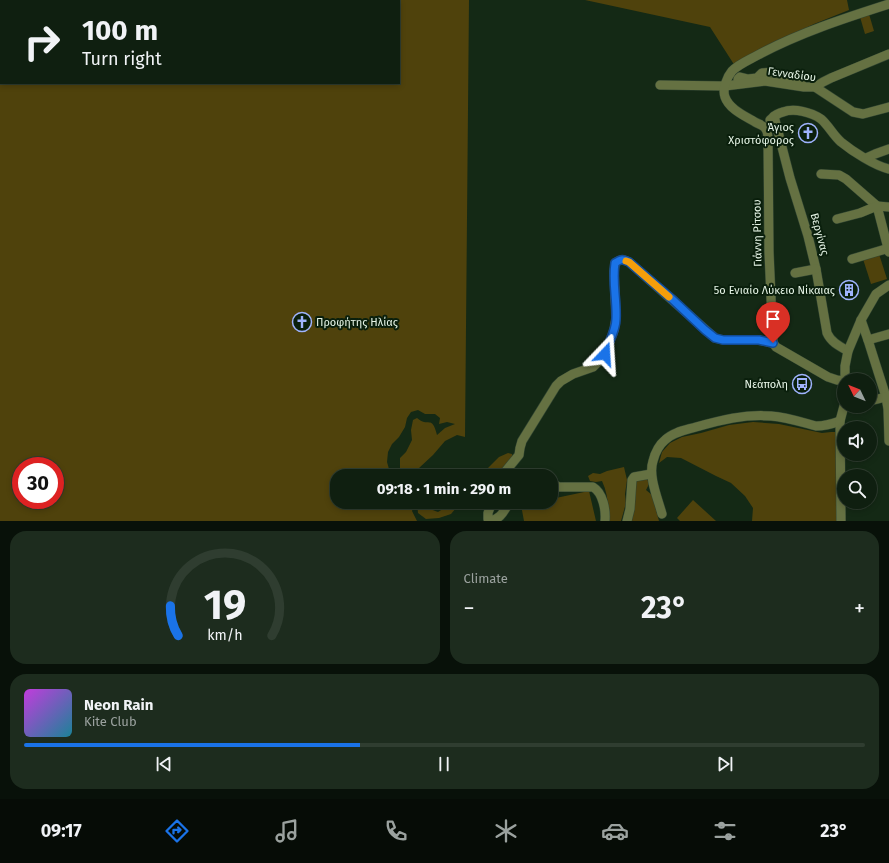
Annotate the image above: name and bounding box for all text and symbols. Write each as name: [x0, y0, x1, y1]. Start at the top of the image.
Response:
text: 100 m: [82, 14, 158, 47]
icon: right: [16, 16, 68, 68]
text: Turn right: [82, 48, 162, 70]
street label: Γενναδίου: [767, 65, 817, 84]
place label: Άγιος Χριστόφορος: [728, 121, 794, 147]
church icon: Άγιος Χριστόφορος: [797, 122, 819, 144]
street label: Γιάννη Ρίτσου: [750, 199, 765, 267]
street label: Βεργίνας: [808, 212, 831, 257]
building icon: 5ο Ενιαίο Λύκειο Νίκαιας: [838, 279, 860, 301]
place label: 5ο Ενιαίο Λύκειο Νίκαιας: [714, 284, 835, 297]
pin: [756, 302, 790, 343]
icon: arrive: [762, 308, 784, 330]
church icon: Προφήτης Ηλίας: [291, 311, 313, 333]
place label: Προφήτης Ηλίας: [316, 316, 398, 329]
position arrow: [584, 333, 626, 375]
bus stop icon: Νεάπολη: [791, 373, 813, 395]
north arrow: [837, 373, 877, 413]
map controls: [837, 373, 877, 509]
place label: Νεάπολη: [745, 378, 788, 391]
button: sound: [837, 421, 877, 461]
speed limit sign: 30: [12, 457, 64, 509]
button: search: [837, 469, 877, 509]
text: 09:18 · 1 min · 290 m: [377, 480, 511, 498]
text: Climate: [464, 571, 508, 586]
text: 19: [203, 579, 246, 629]
text: 23°: [641, 590, 688, 626]
text: −: [464, 595, 475, 622]
text: +: [854, 595, 865, 622]
text: km/h: [207, 626, 242, 643]
text: Neon Rain: [84, 696, 153, 714]
text: Kite Club: [84, 714, 137, 729]
icon: previous: [153, 753, 175, 775]
icon: pause: [433, 753, 455, 775]
icon: next: [714, 753, 736, 775]
icon: directions: [163, 817, 191, 845]
icon: music: [273, 817, 301, 845]
icon: phone: [382, 817, 410, 845]
icon: climate: [492, 817, 520, 845]
icon: car: [601, 817, 629, 845]
icon: filters: [711, 817, 739, 845]
text: 09:17: [41, 820, 82, 842]
text: 23°: [820, 820, 848, 842]

